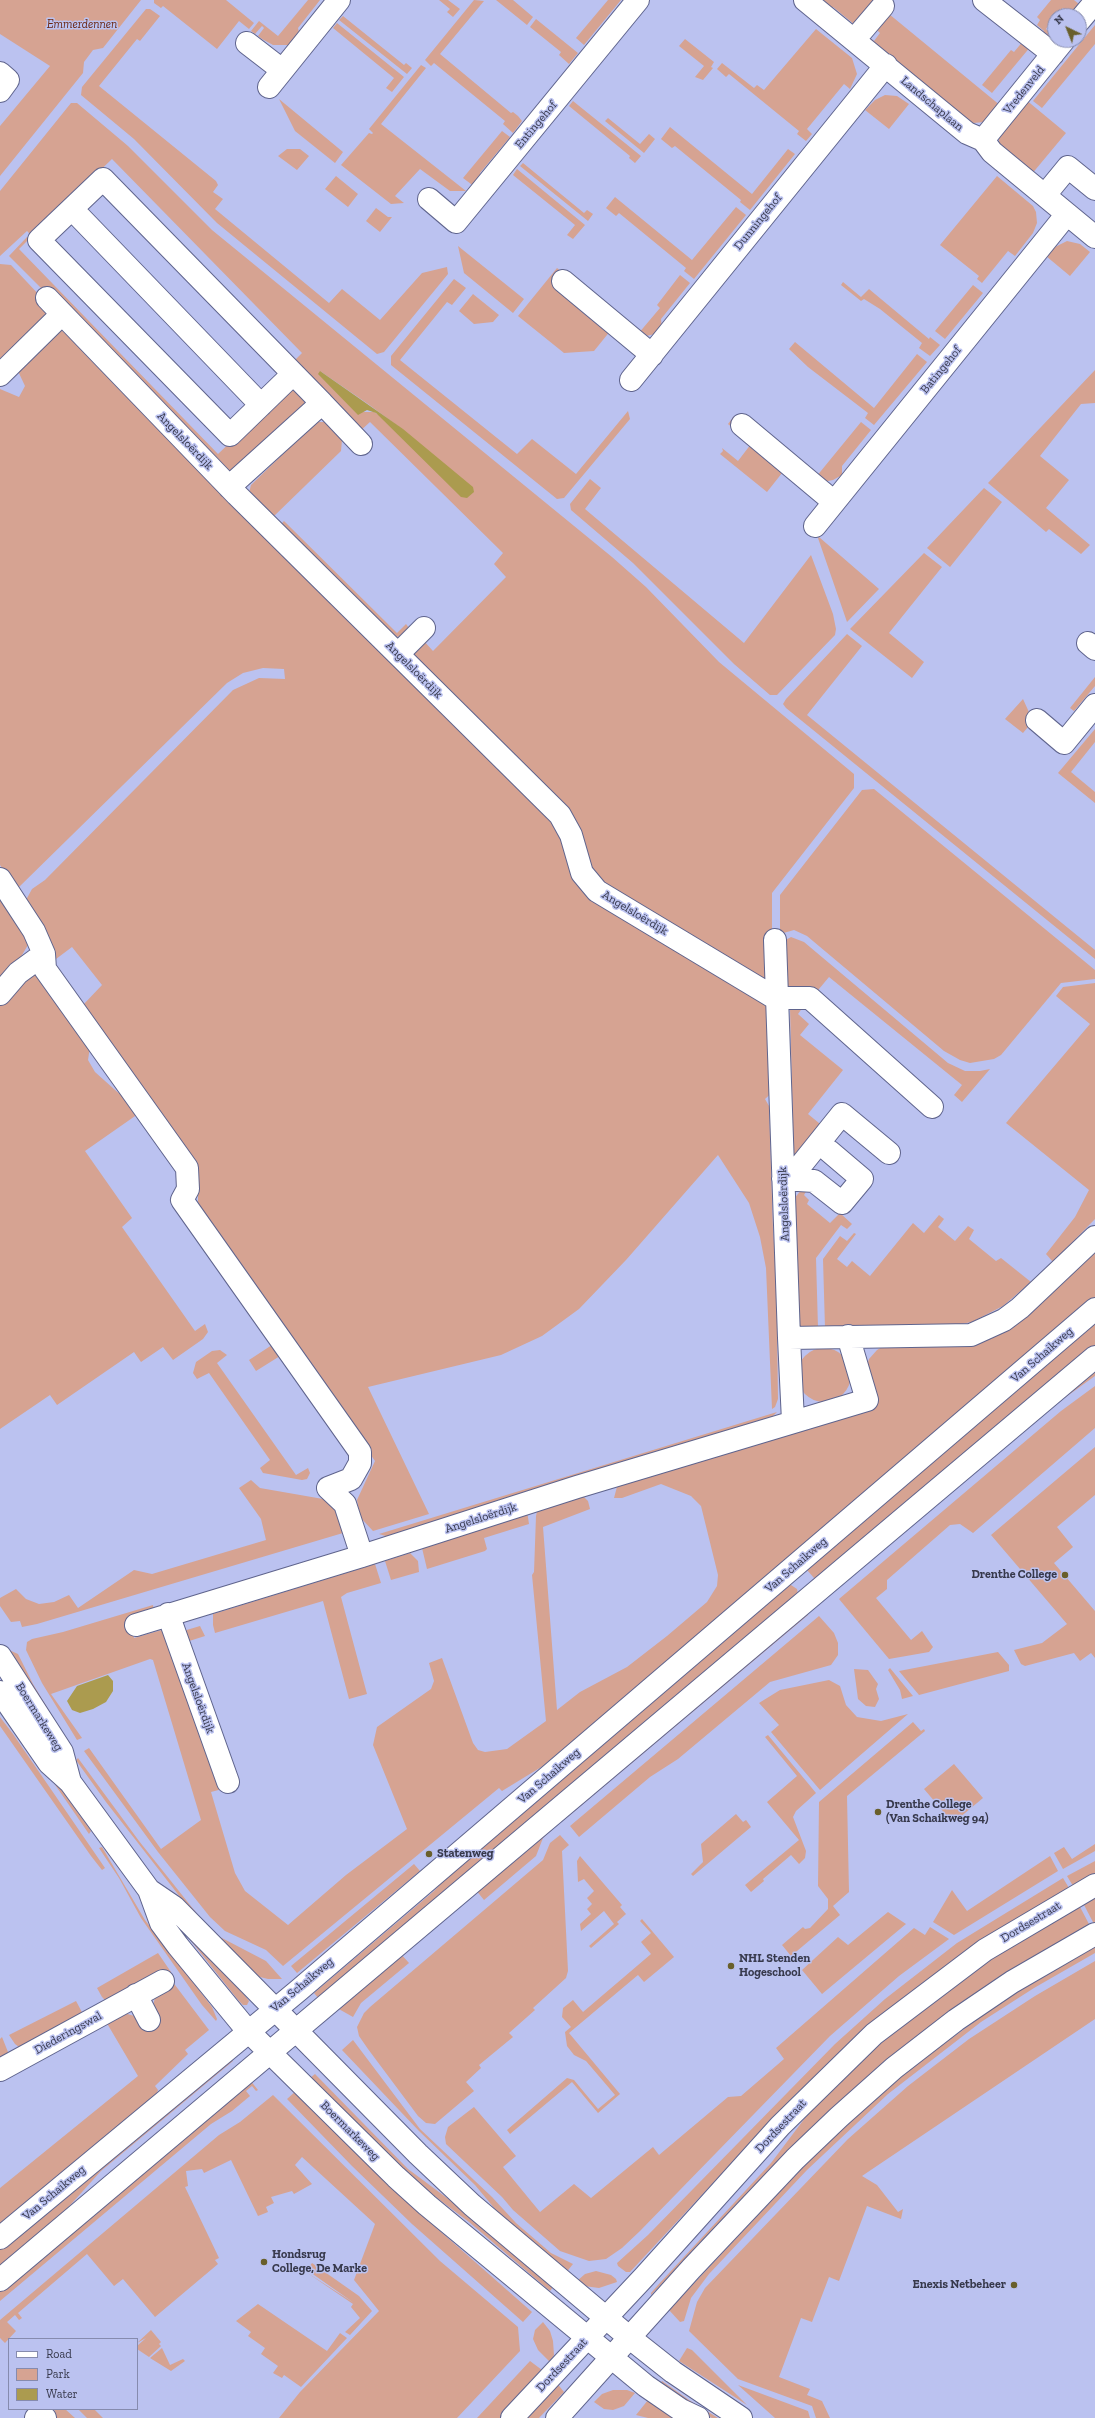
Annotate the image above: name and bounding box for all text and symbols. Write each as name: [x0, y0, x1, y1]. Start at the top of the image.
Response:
north arrow: [1047, 8, 1087, 48]
text: N: [1052, 12, 1067, 27]
park label: Emmerdennen: [47, 18, 117, 32]
street label: Vredenveld: [1000, 63, 1048, 117]
street label: Landschaplaan: [898, 74, 966, 134]
street label: Entingehof: [512, 98, 560, 152]
street label: Dunningehof: [731, 191, 785, 253]
street label: Batingehof: [918, 343, 964, 397]
street label: Angelsloërdijk: [154, 409, 216, 473]
street label: Angelsloërdijk: [383, 639, 445, 701]
street label: Angelsloërdijk: [599, 888, 671, 938]
street label: Angelsloërdijk: [776, 1166, 792, 1242]
street label: Van Schaikweg: [1008, 1324, 1076, 1386]
street label: Angelsloërdijk: [443, 1500, 519, 1536]
street label: Van Schaikweg: [762, 1534, 830, 1596]
place label: Drenthe College: [971, 1568, 1057, 1582]
marker: Drenthe College: [1060, 1570, 1070, 1580]
street label: Angelsloërdijk: [178, 1661, 218, 1735]
street label: Boermarkeweg: [12, 1680, 66, 1754]
street label: Van Schaikweg: [515, 1745, 583, 1807]
place label: Drenthe College (Van Schaikweg 94): [886, 1798, 988, 1826]
marker: Drenthe College (Van Schaikweg 94): [873, 1807, 883, 1817]
place label: Statenweg: [437, 1847, 494, 1861]
marker: Statenweg: [424, 1849, 434, 1859]
street label: Dordsestraat: [998, 1898, 1064, 1946]
place label: NHL Stenden Hogeschool: [739, 1952, 810, 1980]
street label: Van Schaikweg: [268, 1954, 336, 2016]
marker: NHL Stenden Hogeschool: [726, 1961, 736, 1971]
street label: Diederingswal: [32, 2009, 104, 2057]
street label: Dordsestraat: [753, 2096, 809, 2156]
street label: Boermarkeweg: [317, 2098, 383, 2164]
street label: Van Schaikweg: [20, 2162, 88, 2224]
place label: Hondsrug College, De Marke: [272, 2248, 367, 2276]
marker: Hondsrug College, De Marke: [259, 2257, 269, 2267]
place label: Enexis Netbeheer: [913, 2278, 1006, 2292]
marker: Enexis Netbeheer: [1009, 2280, 1019, 2290]
street label: Dordsestraat: [534, 2335, 590, 2395]
legend: [8, 2338, 138, 2410]
text: Road: [46, 2347, 72, 2361]
text: Park: [46, 2367, 70, 2381]
text: Water: [46, 2387, 78, 2401]

